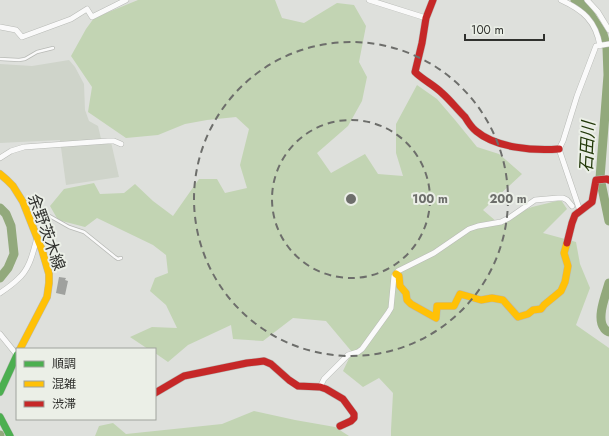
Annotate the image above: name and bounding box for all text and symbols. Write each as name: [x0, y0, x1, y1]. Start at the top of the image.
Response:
scale bar: [465, 16, 544, 42]
text: 100 m: [471, 21, 504, 39]
water label: 石田川: [574, 119, 600, 173]
text: 100 m: [412, 190, 448, 208]
text: 200 m: [489, 190, 527, 208]
street label: 余野茨木線: [22, 191, 71, 274]
centre of rings: [344, 192, 358, 206]
legend: [16, 348, 156, 420]
text: 順調: [52, 355, 76, 373]
text: 混雑: [52, 375, 76, 393]
text: 渋滞: [52, 395, 76, 413]

